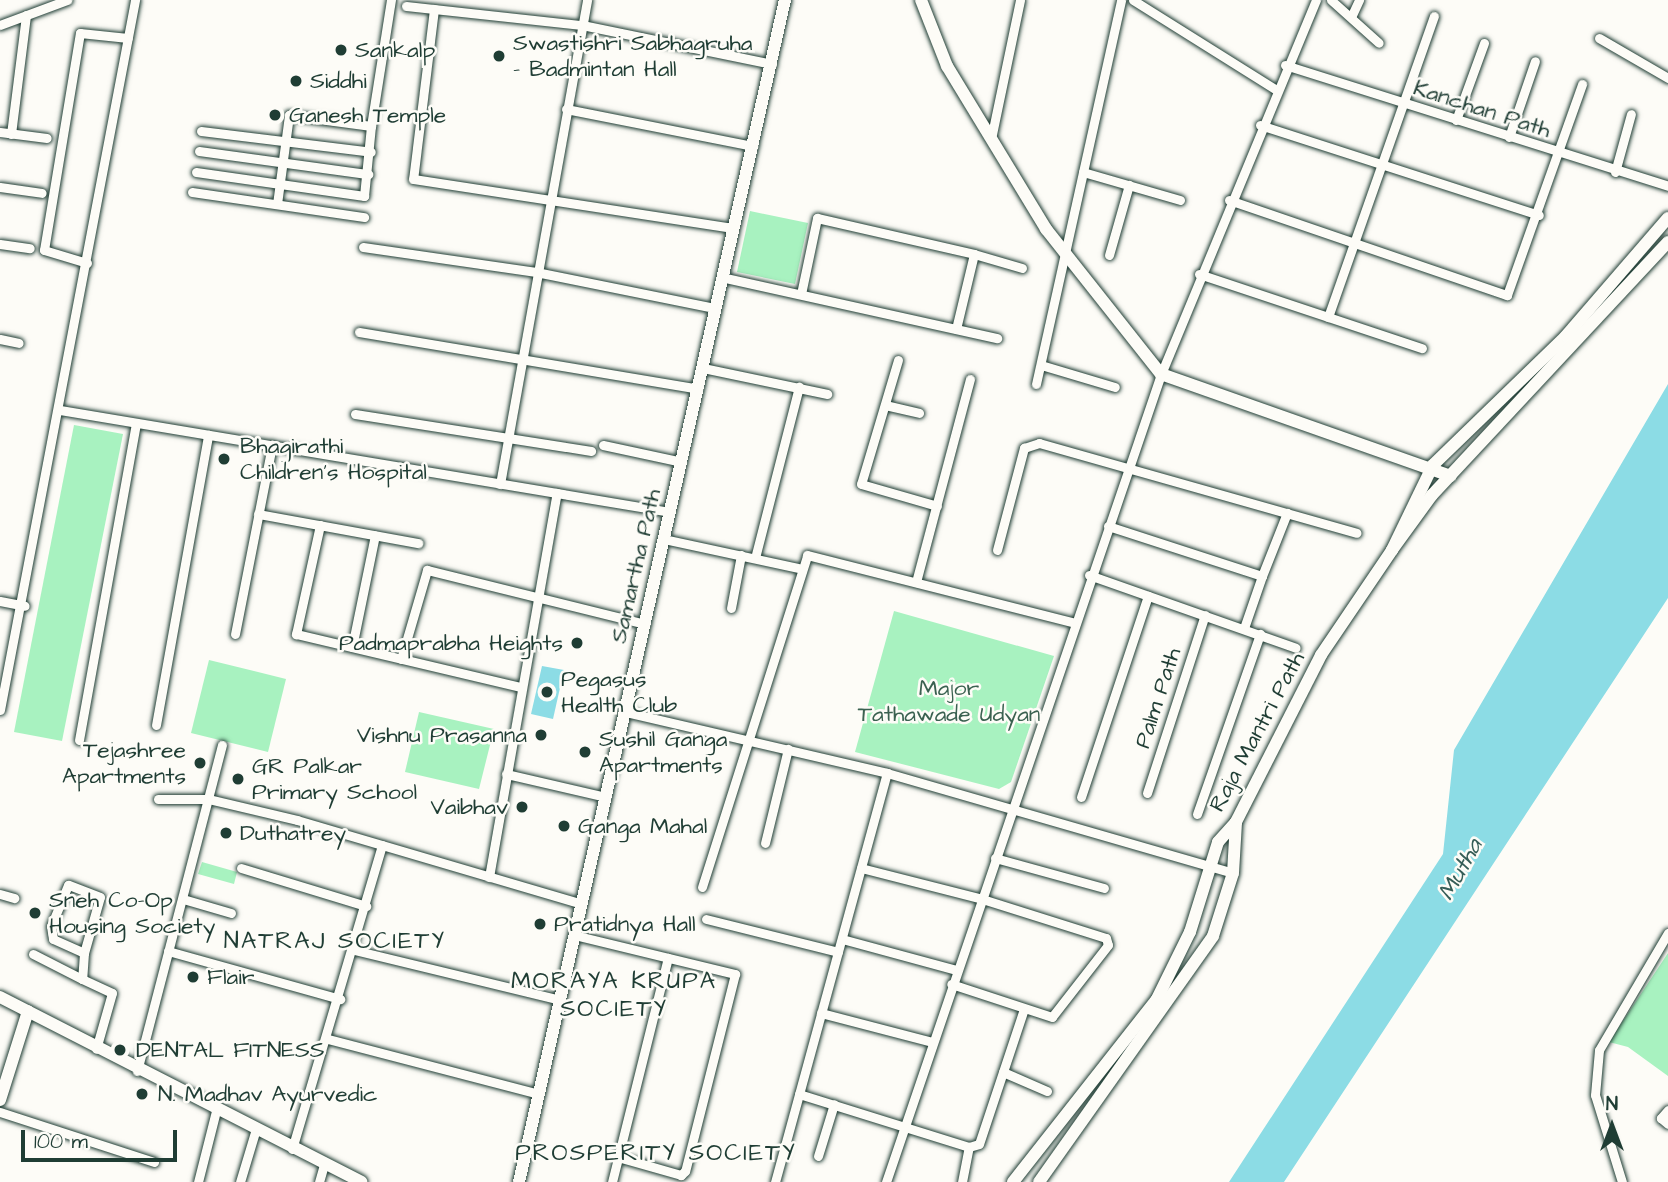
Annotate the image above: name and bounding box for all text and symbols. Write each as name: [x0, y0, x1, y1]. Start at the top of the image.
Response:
place label: Swastishri Sabhagruha - Badmintan Hall: [513, 29, 753, 83]
place label: Sankalp: [355, 36, 435, 64]
marker: Sankalp: [333, 42, 349, 58]
marker: Swastishri Sabhagruha - Badmintan Hall: [491, 48, 507, 64]
place label: Siddhi: [310, 67, 367, 95]
marker: Siddhi: [288, 73, 304, 89]
street label: Kanchan Path: [1410, 74, 1554, 144]
place label: Ganesh Temple: [289, 101, 446, 129]
marker: Ganesh Temple: [267, 107, 283, 123]
place label: Bhagirathi Children's Hospital: [240, 432, 427, 486]
marker: Bhagirathi Children's Hospital: [214, 449, 234, 469]
street label: Samartha Path: [605, 486, 667, 646]
place label: Padmaprabha Heights: [339, 629, 563, 657]
marker: Padmaprabha Heights: [569, 635, 585, 651]
street label: Palm Path: [1129, 644, 1187, 752]
street label: Raja Mantri Path: [1203, 647, 1311, 817]
place label: Pegasus Health Club: [561, 665, 677, 719]
park label: Major Tathawade Udyan: [858, 674, 1040, 728]
marker: Pegasus Health Club: [539, 684, 555, 700]
place label: Vishnu Prasanna: [357, 721, 527, 749]
place label: Sushil Ganga Apartments: [599, 725, 727, 779]
marker: Vishnu Prasanna: [533, 727, 549, 743]
place label: Tejashree Apartments: [62, 736, 186, 790]
marker: Sushil Ganga Apartments: [577, 744, 593, 760]
place label: GR Palkar Primary School: [252, 752, 417, 806]
marker: Tejashree Apartments: [192, 755, 208, 771]
marker: GR Palkar Primary School: [230, 771, 246, 787]
place label: Vaibhav: [430, 793, 508, 821]
marker: Vaibhav: [514, 799, 530, 815]
place label: Ganga Mahal: [578, 812, 707, 840]
marker: Ganga Mahal: [556, 818, 572, 834]
place label: Duthatrey: [240, 819, 346, 847]
marker: Duthatrey: [218, 825, 234, 841]
water label: Mutha: [1432, 834, 1490, 906]
place label: Sneh Co-Op Housing Society: [49, 886, 215, 940]
marker: Sneh Co-Op Housing Society: [27, 905, 43, 921]
place label: Pratidnya Hall: [554, 910, 696, 938]
marker: Pratidnya Hall: [532, 916, 548, 932]
district label: NATRAJ SOCIETY: [226, 928, 444, 956]
place label: Flair: [207, 963, 254, 991]
district label: MORAYA KRUPA SOCIETY: [512, 968, 716, 1024]
marker: Flair: [185, 969, 201, 985]
place label: DENTAL FITNESS: [136, 1036, 324, 1064]
marker: DENTAL FITNESS: [110, 1040, 130, 1060]
place label: N. Madhav Ayurvedic: [158, 1080, 378, 1108]
marker: N. Madhav Ayurvedic: [132, 1084, 152, 1104]
north arrow: [1577, 1091, 1647, 1161]
text: N: [1606, 1091, 1618, 1118]
scale bar: [24, 1116, 180, 1160]
text: 100 m: [34, 1127, 88, 1156]
district label: PROSPERITY SOCIETY: [517, 1140, 795, 1168]

